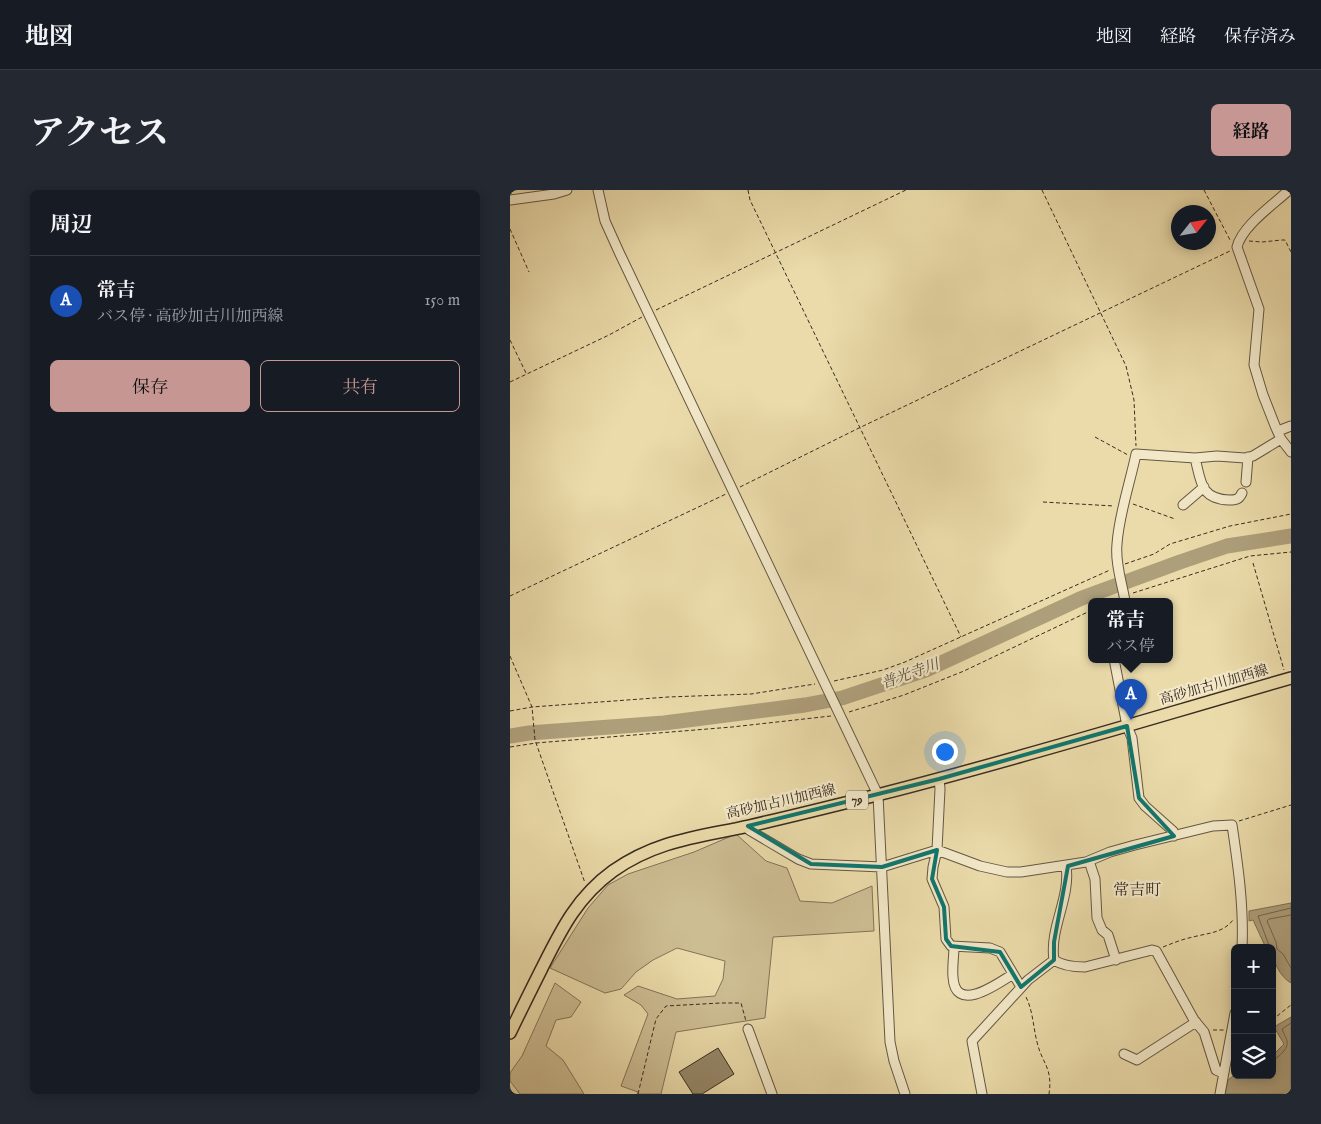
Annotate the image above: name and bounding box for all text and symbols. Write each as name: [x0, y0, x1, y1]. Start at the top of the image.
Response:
text: 地図: [25, 22, 73, 53]
text: 地図: [1096, 26, 1132, 49]
text: 経路: [1160, 26, 1196, 49]
text: 保存済み: [1224, 26, 1296, 49]
button: 経路: [1211, 104, 1291, 156]
text: アクセス: [30, 112, 169, 157]
north arrow: [1171, 205, 1216, 250]
text: 周辺: [50, 212, 92, 239]
text: 常吉: [97, 279, 135, 303]
text: A: [61, 291, 71, 311]
text: 150 m: [425, 291, 460, 311]
text: バス停 · 高砂加古川加西線: [97, 307, 284, 327]
button: 保存: [50, 360, 250, 412]
button: 共有: [260, 360, 460, 412]
popup: [1088, 598, 1173, 663]
text: 常吉: [1106, 609, 1145, 633]
text: バス停: [1106, 637, 1155, 657]
water label: 普光寺川: [879, 654, 943, 693]
street label: 高砂加古川加西線: [1158, 661, 1270, 709]
pin: A: [1115, 679, 1147, 720]
your location: [932, 739, 958, 765]
street label: 高砂加古川加西線: [724, 781, 838, 823]
road number: 79: [846, 790, 868, 810]
district label: 常吉町: [1113, 881, 1161, 901]
map controls: [1231, 944, 1276, 1079]
button: +: [1231, 944, 1276, 989]
button: −: [1231, 989, 1276, 1034]
button: layers: [1231, 1034, 1276, 1079]

